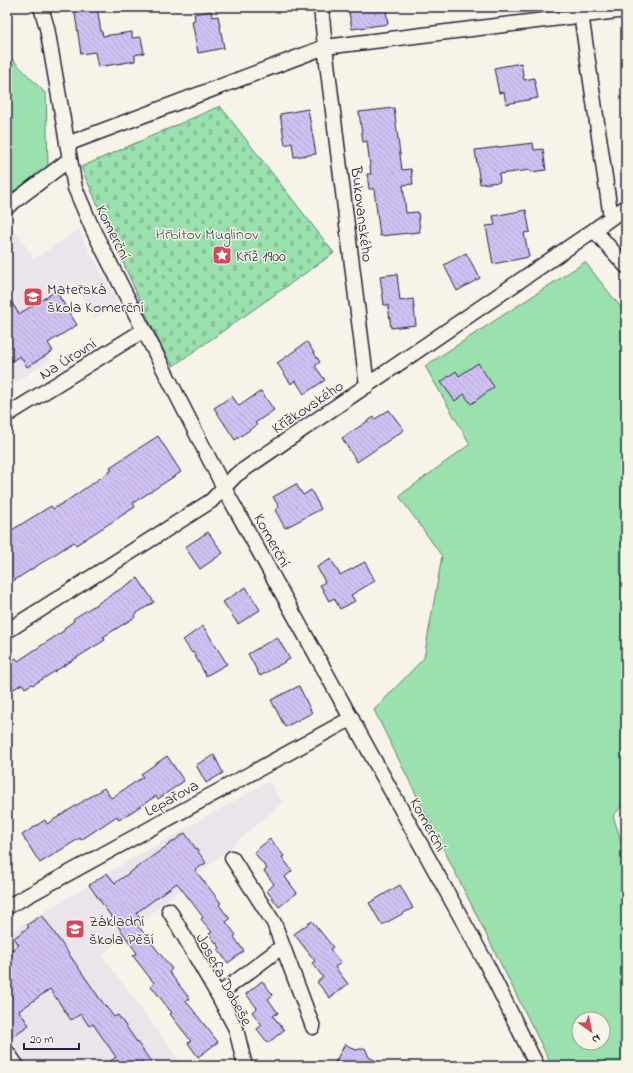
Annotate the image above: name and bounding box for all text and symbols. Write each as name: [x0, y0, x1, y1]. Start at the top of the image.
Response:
street label: Bukovanského: [343, 164, 379, 263]
street label: Komerční: [89, 201, 136, 265]
park label: Hřbitov Muglinov: [156, 223, 259, 247]
place icon: Kříž 1900: [211, 244, 233, 266]
place label: Kříž 1900: [236, 245, 286, 269]
place label: Mateřská škola Komerční: [47, 278, 144, 320]
school or university icon: Mateřská škola Komerční: [22, 286, 44, 308]
street label: Na Úrovni: [35, 333, 102, 387]
street label: Křížkovského: [267, 375, 349, 441]
street label: Komerční: [247, 510, 296, 572]
street label: Lepařova: [141, 774, 203, 823]
street label: Komerční: [403, 794, 452, 856]
place label: Základní škola Pěší: [89, 910, 154, 952]
school or university icon: Základní škola Pěší: [64, 918, 86, 940]
street label: Josefa Dobeše: [189, 929, 258, 1031]
north arrow: [571, 1011, 611, 1051]
scale bar: [24, 1025, 79, 1051]
text: N: [588, 1030, 603, 1047]
text: 20 m: [30, 1031, 53, 1049]

